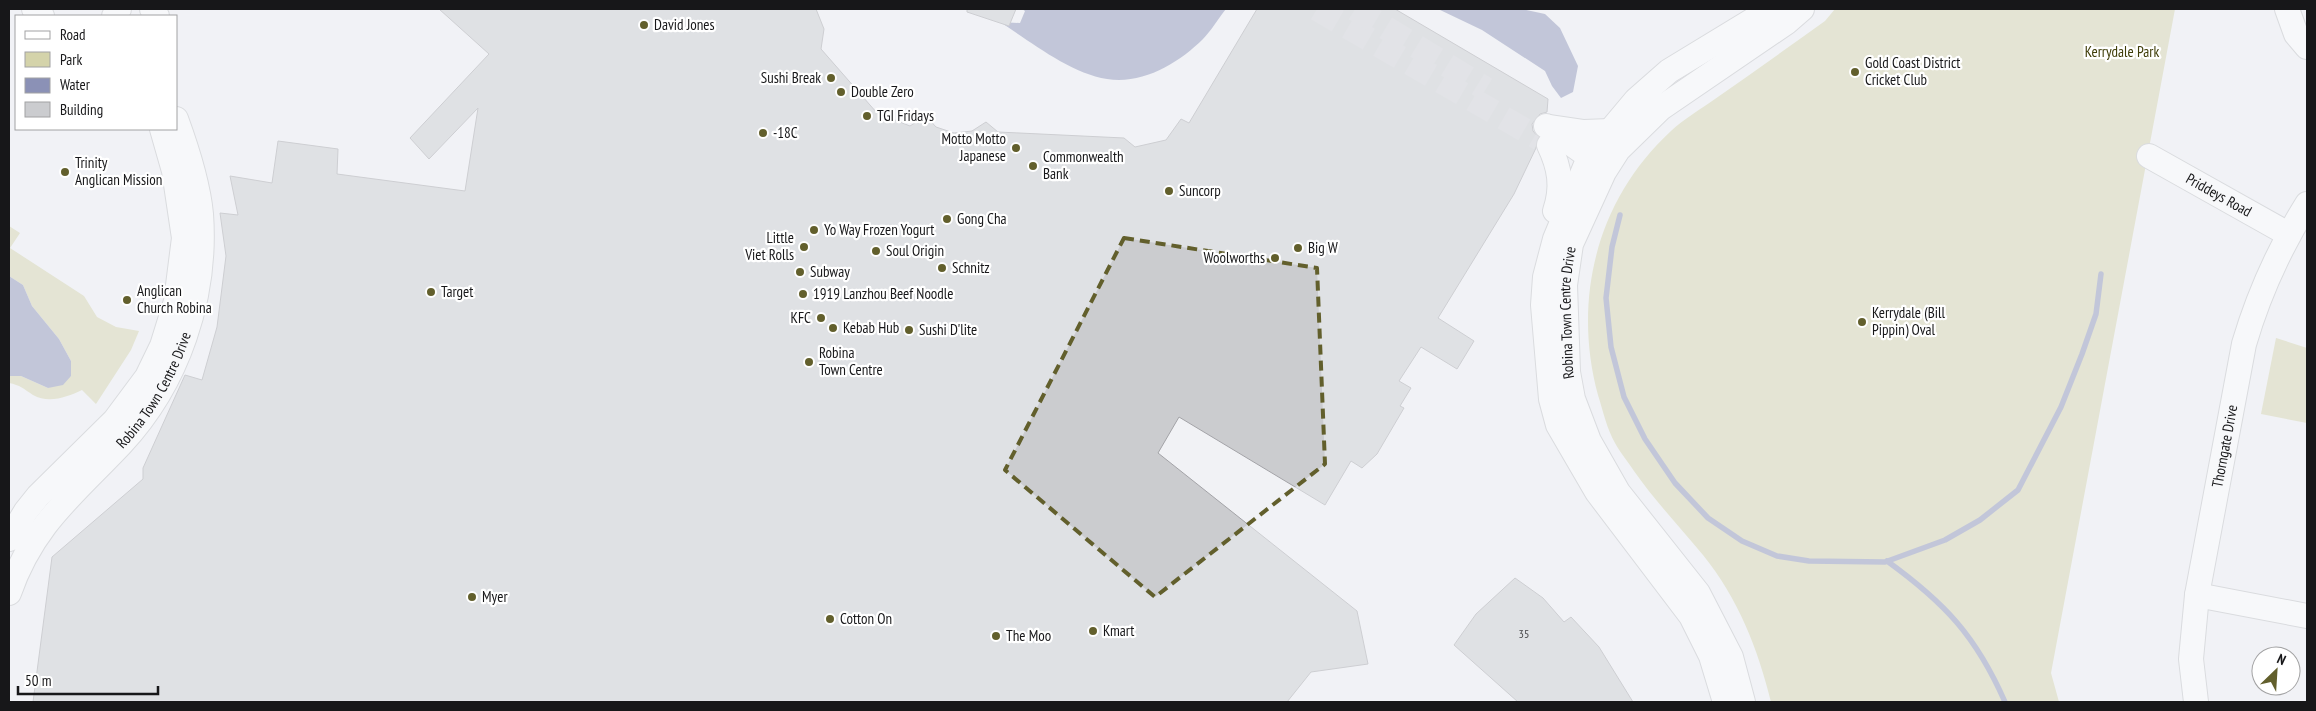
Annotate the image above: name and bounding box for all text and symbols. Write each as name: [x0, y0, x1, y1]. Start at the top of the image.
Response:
legend: [15, 15, 178, 130]
place label: David Jones: [654, 15, 715, 34]
marker: David Jones: [638, 19, 650, 31]
text: Road: [60, 25, 86, 44]
park label: Kerrydale Park: [2085, 42, 2159, 61]
text: Park: [60, 50, 82, 69]
place label: Gold Coast District Cricket Club: [1865, 53, 1961, 89]
marker: Gold Coast District Cricket Club: [1849, 66, 1861, 78]
place label: Sushi Break: [761, 68, 821, 87]
marker: Sushi Break: [825, 72, 837, 84]
text: Water: [60, 75, 91, 94]
place label: Double Zero: [851, 82, 914, 101]
marker: Double Zero: [835, 86, 847, 98]
text: Building: [60, 100, 103, 119]
place label: TGI Fridays: [877, 106, 934, 125]
marker: TGI Fridays: [861, 110, 873, 122]
place label: -18C: [773, 123, 798, 142]
marker: -18C: [757, 127, 769, 139]
place label: Motto Motto Japanese: [942, 129, 1006, 165]
marker: Motto Motto Japanese: [1010, 142, 1022, 154]
place label: Commonwealth Bank: [1043, 147, 1124, 183]
place label: Trinity Anglican Mission: [75, 153, 162, 189]
marker: Commonwealth Bank: [1027, 160, 1039, 172]
marker: Trinity Anglican Mission: [59, 166, 71, 178]
street label: Priddeys Road: [2183, 169, 2255, 221]
place label: Suncorp: [1179, 181, 1221, 200]
marker: Suncorp: [1163, 185, 1175, 197]
place label: Gong Cha: [957, 209, 1007, 228]
marker: Gong Cha: [941, 213, 953, 225]
place label: Yo Way Frozen Yogurt: [824, 220, 934, 239]
marker: Yo Way Frozen Yogurt: [808, 224, 820, 236]
place label: Little Viet Rolls: [744, 228, 794, 264]
place label: Big W: [1308, 238, 1338, 257]
marker: Little Viet Rolls: [798, 241, 810, 253]
place label: Soul Origin: [886, 241, 944, 260]
marker: Big W: [1292, 242, 1304, 254]
marker: Soul Origin: [870, 245, 882, 257]
street label: Robina Town Centre Drive: [1555, 245, 1580, 381]
place label: Woolworths: [1204, 248, 1265, 267]
marker: Woolworths: [1269, 252, 1281, 264]
place label: Schnitz: [952, 258, 990, 277]
place label: Subway: [810, 262, 850, 281]
marker: Schnitz: [936, 262, 948, 274]
marker: Subway: [794, 266, 806, 278]
place label: Anglican Church Robina: [137, 281, 212, 317]
place label: Target: [441, 282, 473, 301]
place label: 1919 Lanzhou Beef Noodle: [813, 284, 954, 303]
marker: Target: [425, 286, 437, 298]
marker: 1919 Lanzhou Beef Noodle: [797, 288, 809, 300]
marker: Anglican Church Robina: [121, 294, 133, 306]
place label: Kerrydale (Bill Pippin) Oval: [1872, 303, 1946, 339]
place label: KFC: [791, 308, 811, 327]
marker: KFC: [815, 312, 827, 324]
marker: Kerrydale (Bill Pippin) Oval: [1856, 316, 1868, 328]
place label: Kebab Hub: [843, 318, 899, 337]
place label: Sushi D'lite: [919, 320, 977, 339]
marker: Kebab Hub: [827, 322, 839, 334]
marker: Sushi D'lite: [903, 324, 915, 336]
street label: Robina Town Centre Drive: [112, 329, 195, 452]
place label: Robina Town Centre: [819, 343, 883, 379]
marker: Robina Town Centre: [803, 356, 815, 368]
street label: Thorngate Drive: [2207, 403, 2241, 489]
place label: Myer: [482, 587, 508, 606]
marker: Myer: [466, 591, 478, 603]
place label: Cotton On: [840, 609, 892, 628]
marker: Cotton On: [824, 613, 836, 625]
place label: Kmart: [1103, 621, 1134, 640]
marker: Kmart: [1087, 625, 1099, 637]
place label: The Moo: [1006, 626, 1051, 645]
house number: 35: [1519, 626, 1529, 641]
marker: The Moo: [990, 630, 1002, 642]
north arrow: [2251, 646, 2301, 696]
text: N: [2274, 649, 2289, 669]
scale bar: [18, 664, 158, 696]
text: 50 m: [25, 671, 51, 690]

